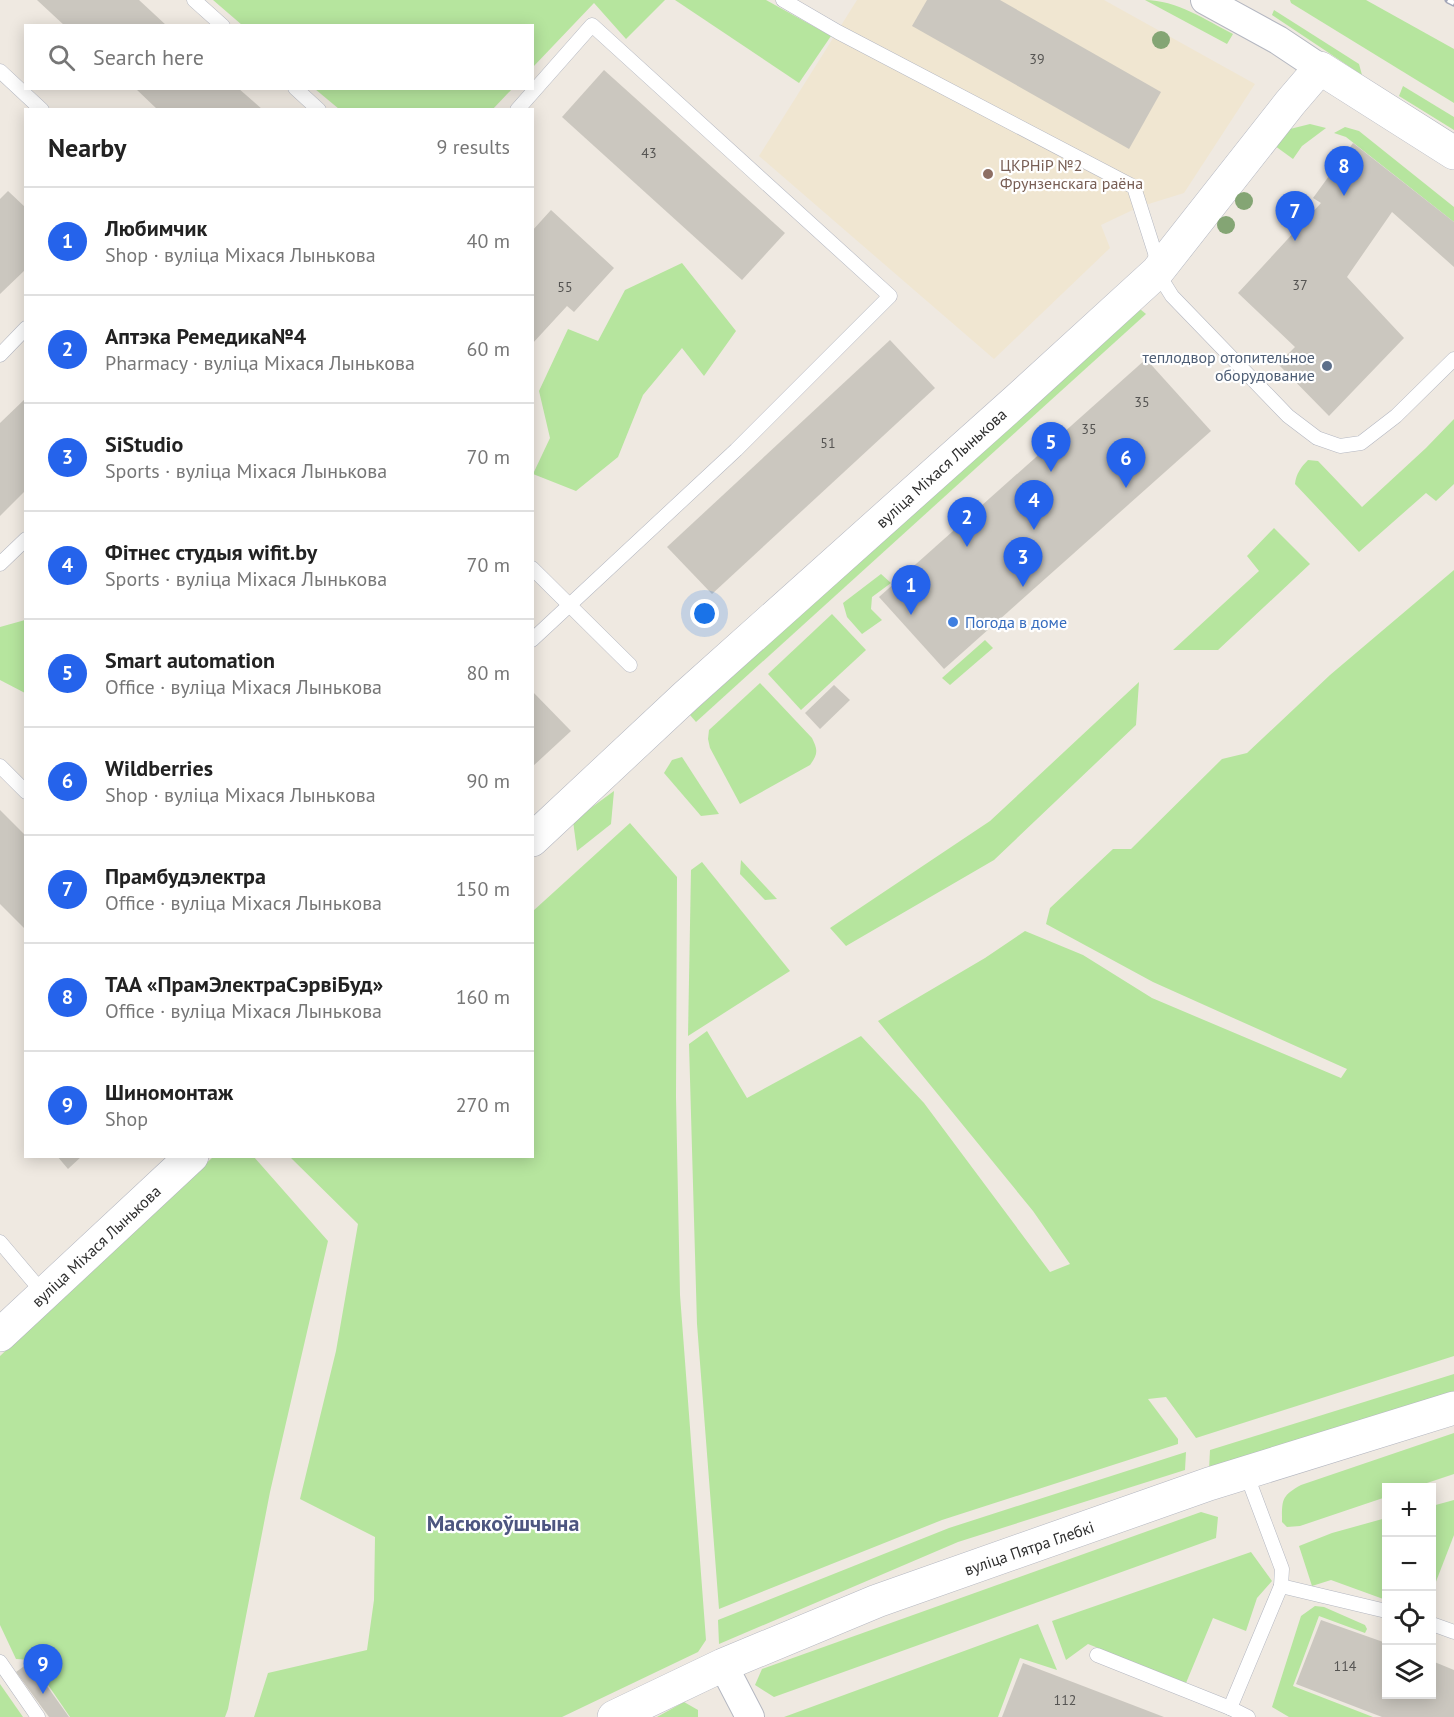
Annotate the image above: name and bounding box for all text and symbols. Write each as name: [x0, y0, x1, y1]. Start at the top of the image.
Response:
search box: [24, 24, 534, 90]
icon: search: [45, 41, 78, 74]
text: Search here: [93, 43, 204, 71]
house number: 39: [1029, 50, 1045, 68]
text: Nearby: [48, 131, 126, 164]
text: 9 results: [437, 134, 510, 160]
house number: 43: [641, 144, 657, 162]
pin: 8: [1324, 146, 1364, 196]
place label: ЦКРНіР №2 Фрунзенскага раёна: [1000, 155, 1143, 193]
marker: ЦКРНіР №2 Фрунзенскага раёна: [981, 167, 995, 181]
pin: 7: [1276, 192, 1314, 241]
text: Любимчик: [105, 214, 207, 242]
text: 1: [62, 228, 73, 254]
text: 40 m: [467, 228, 510, 254]
text: Shop · вуліца Міхася Лынькова: [105, 242, 376, 268]
house number: 37: [1292, 276, 1308, 294]
house number: 55: [557, 278, 573, 296]
text: Аптэка Ремедика№4: [105, 322, 306, 350]
text: 2: [62, 336, 73, 362]
text: 60 m: [467, 336, 510, 362]
place label: теплодвор отопительное оборудование: [1143, 347, 1315, 385]
text: Pharmacy · вуліца Міхася Лынькова: [105, 350, 415, 376]
marker: теплодвор отопительное оборудование: [1320, 359, 1334, 373]
house number: 35: [1134, 393, 1150, 411]
street label: вуліца Міхася Лынькова: [871, 404, 1011, 532]
house number: 35: [1081, 420, 1097, 438]
pin: 5: [1032, 422, 1070, 472]
text: SiStudio: [105, 430, 183, 458]
house number: 51: [820, 434, 836, 452]
pin: 6: [1106, 438, 1146, 488]
text: 3: [62, 444, 73, 470]
text: 70 m: [467, 444, 510, 470]
text: Sports · вуліца Міхася Лынькова: [105, 458, 387, 484]
pin: 4: [1014, 480, 1054, 530]
pin: 2: [948, 498, 986, 547]
text: Фітнес студыя wifit.by: [105, 538, 317, 566]
pin: 3: [1004, 538, 1042, 587]
text: 4: [62, 552, 73, 578]
text: 70 m: [467, 552, 510, 578]
text: Sports · вуліца Міхася Лынькова: [105, 566, 387, 592]
pin: 1: [892, 566, 930, 615]
your location: [690, 599, 719, 628]
place label: Погода в доме: [965, 612, 1067, 632]
marker: Погода в доме: [946, 615, 960, 629]
text: Smart automation: [105, 646, 275, 674]
text: 5: [62, 660, 73, 686]
text: 80 m: [467, 660, 510, 686]
text: Office · вуліца Міхася Лынькова: [105, 674, 382, 700]
text: Wildberries: [105, 754, 213, 782]
text: 6: [62, 768, 73, 794]
text: 90 m: [467, 768, 510, 794]
text: Shop · вуліца Міхася Лынькова: [105, 782, 376, 808]
text: Прамбудэлектра: [105, 862, 266, 890]
text: 7: [62, 876, 73, 902]
text: 150 m: [456, 876, 510, 902]
text: Office · вуліца Міхася Лынькова: [105, 890, 382, 916]
text: ТАА «ПрамЭлектраСэрвіБуд»: [105, 970, 383, 998]
text: 8: [62, 984, 73, 1010]
text: 160 m: [456, 984, 510, 1010]
text: Office · вуліца Міхася Лынькова: [105, 998, 382, 1024]
text: Шиномонтаж: [105, 1078, 233, 1106]
text: 9: [62, 1092, 73, 1118]
text: 270 m: [456, 1092, 510, 1118]
text: Shop: [105, 1106, 148, 1132]
street label: вуліца Міхася Лынькова: [27, 1181, 165, 1311]
map controls: [1382, 1483, 1436, 1699]
button: +: [1382, 1483, 1436, 1537]
district label: Масюкоўшчына: [427, 1509, 579, 1537]
street label: вуліца Пятра Глебкі: [961, 1516, 1097, 1580]
button: −: [1382, 1537, 1436, 1591]
button: locate: [1382, 1591, 1436, 1645]
pin: 9: [24, 1644, 63, 1694]
button: layers: [1382, 1645, 1436, 1699]
house number: 114: [1334, 1657, 1357, 1675]
house number: 112: [1054, 1691, 1076, 1709]

